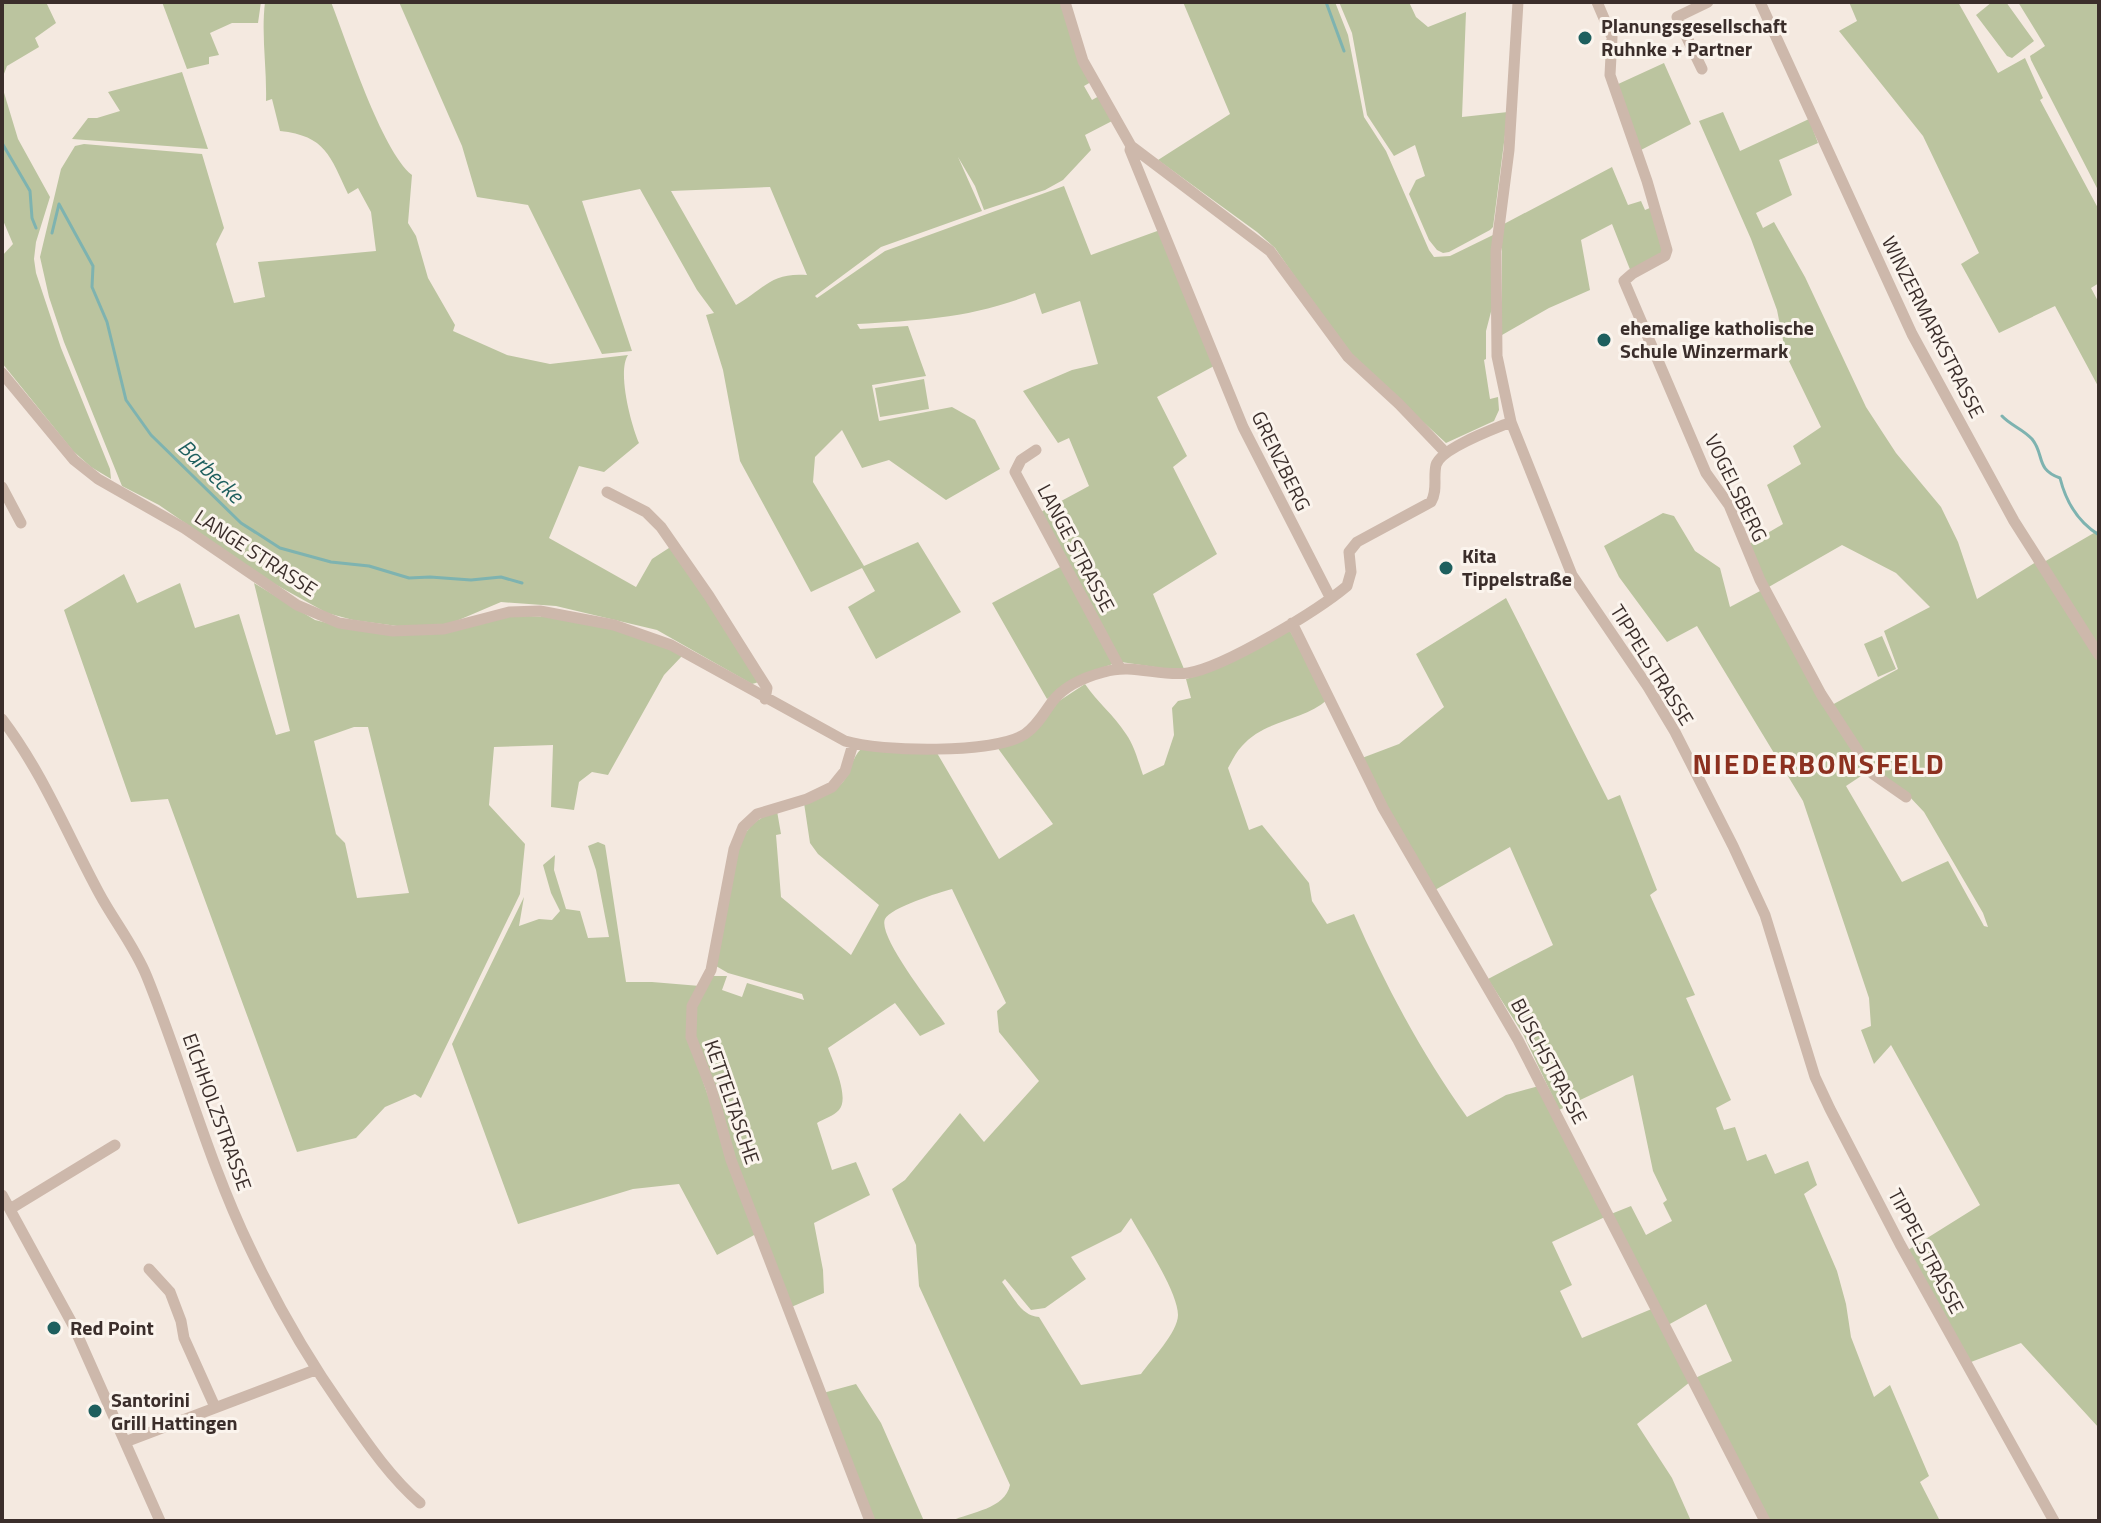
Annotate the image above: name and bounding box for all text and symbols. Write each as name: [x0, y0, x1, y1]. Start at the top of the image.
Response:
place label: Planungsgesellschaft Ruhnke + Partner: [1601, 10, 1787, 64]
marker: Planungsgesellschaft Ruhnke + Partner: [1576, 29, 1594, 47]
street label: WINZERMARKSTRASSE: [1874, 230, 1993, 423]
place label: ehemalige katholische Schule Winzermark: [1620, 312, 1814, 366]
marker: ehemalige katholische Schule Winzermark: [1595, 331, 1613, 349]
street label: GRENZBERG: [1244, 405, 1319, 516]
street label: VOGELSBERG: [1697, 429, 1776, 547]
water label: Barbecke: [170, 431, 253, 512]
street label: LANGE STRASSE: [1030, 478, 1123, 617]
street label: LANGE STRASSE: [189, 501, 324, 604]
place label: Kita Tippelstraße: [1462, 540, 1572, 594]
marker: Kita Tippelstraße: [1437, 559, 1455, 577]
street label: TIPPELSTRASSE: [1603, 598, 1702, 731]
district label: NIEDERBONSFELD: [1692, 742, 1946, 785]
street label: BUSCHSTRASSE: [1503, 992, 1596, 1129]
street label: EICHHOLZSTRASSE: [175, 1029, 260, 1195]
street label: KETTELTASCHE: [697, 1035, 768, 1168]
street label: TIPPELSTRASSE: [1880, 1183, 1972, 1319]
place label: Red Point: [70, 1312, 154, 1343]
marker: Red Point: [45, 1319, 63, 1337]
place label: Santorini Grill Hattingen: [111, 1384, 238, 1438]
marker: Santorini Grill Hattingen: [86, 1402, 104, 1420]

